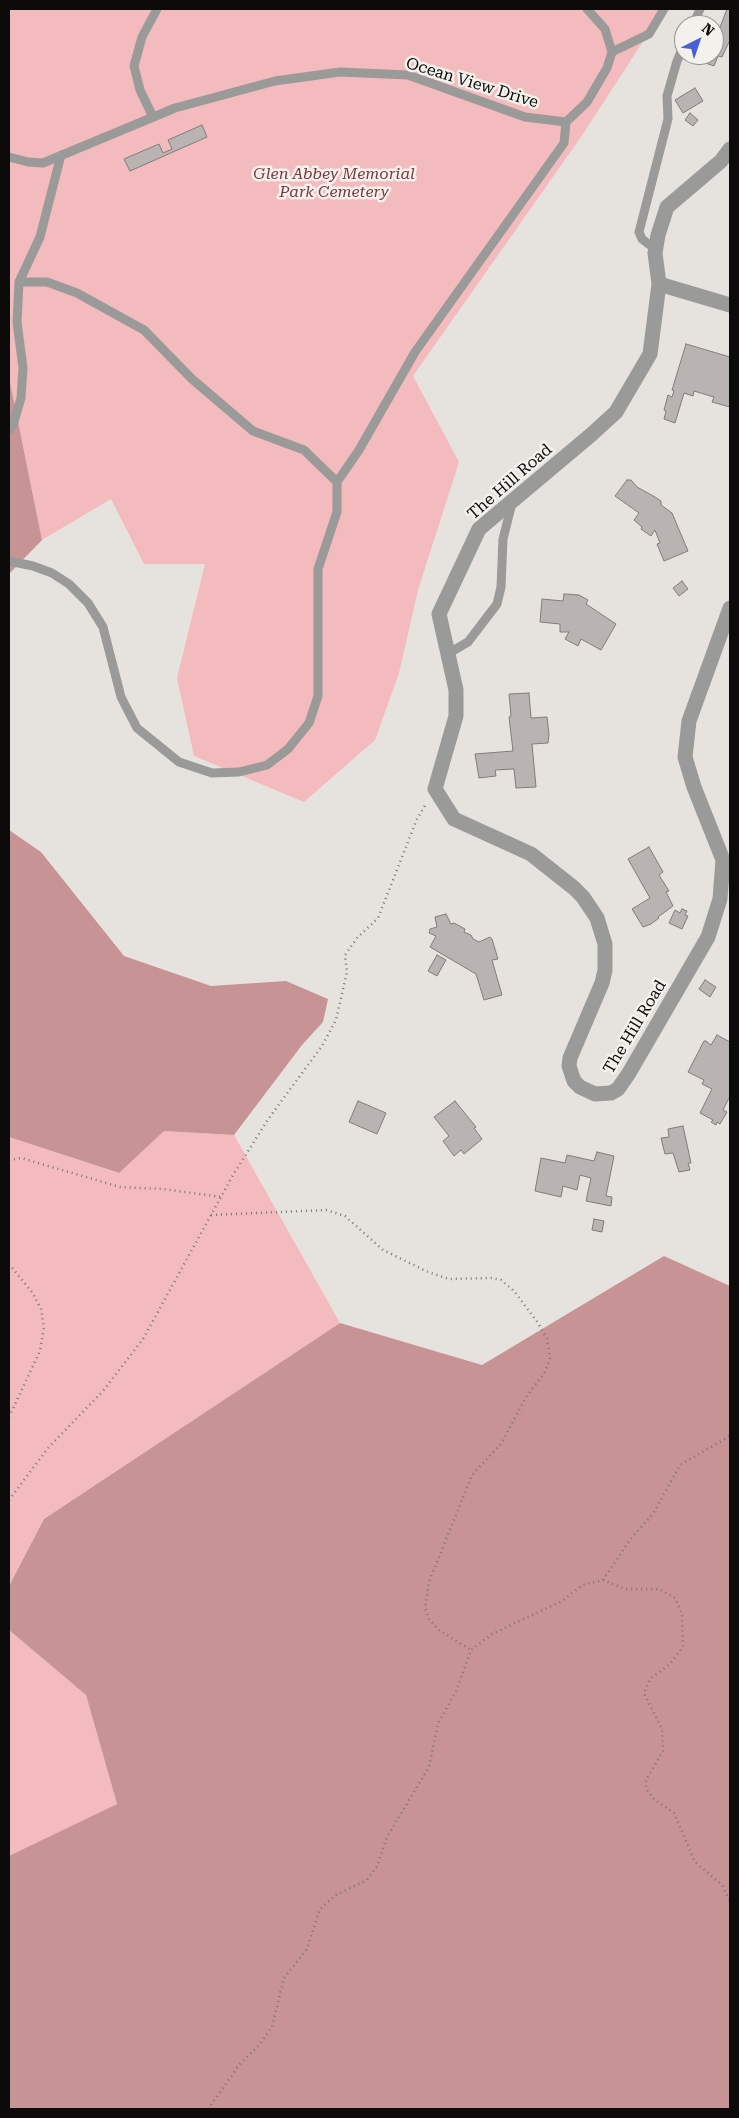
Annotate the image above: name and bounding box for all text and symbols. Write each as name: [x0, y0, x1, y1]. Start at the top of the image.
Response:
north arrow: [674, 15, 724, 65]
text: N: [699, 20, 718, 39]
street label: Ocean View Drive: [403, 54, 541, 112]
park label: Glen Abbey Memorial Park Cemetery: [253, 164, 415, 202]
street label: The Hill Road: [464, 440, 556, 524]
street label: The Hill Road: [600, 977, 670, 1077]

